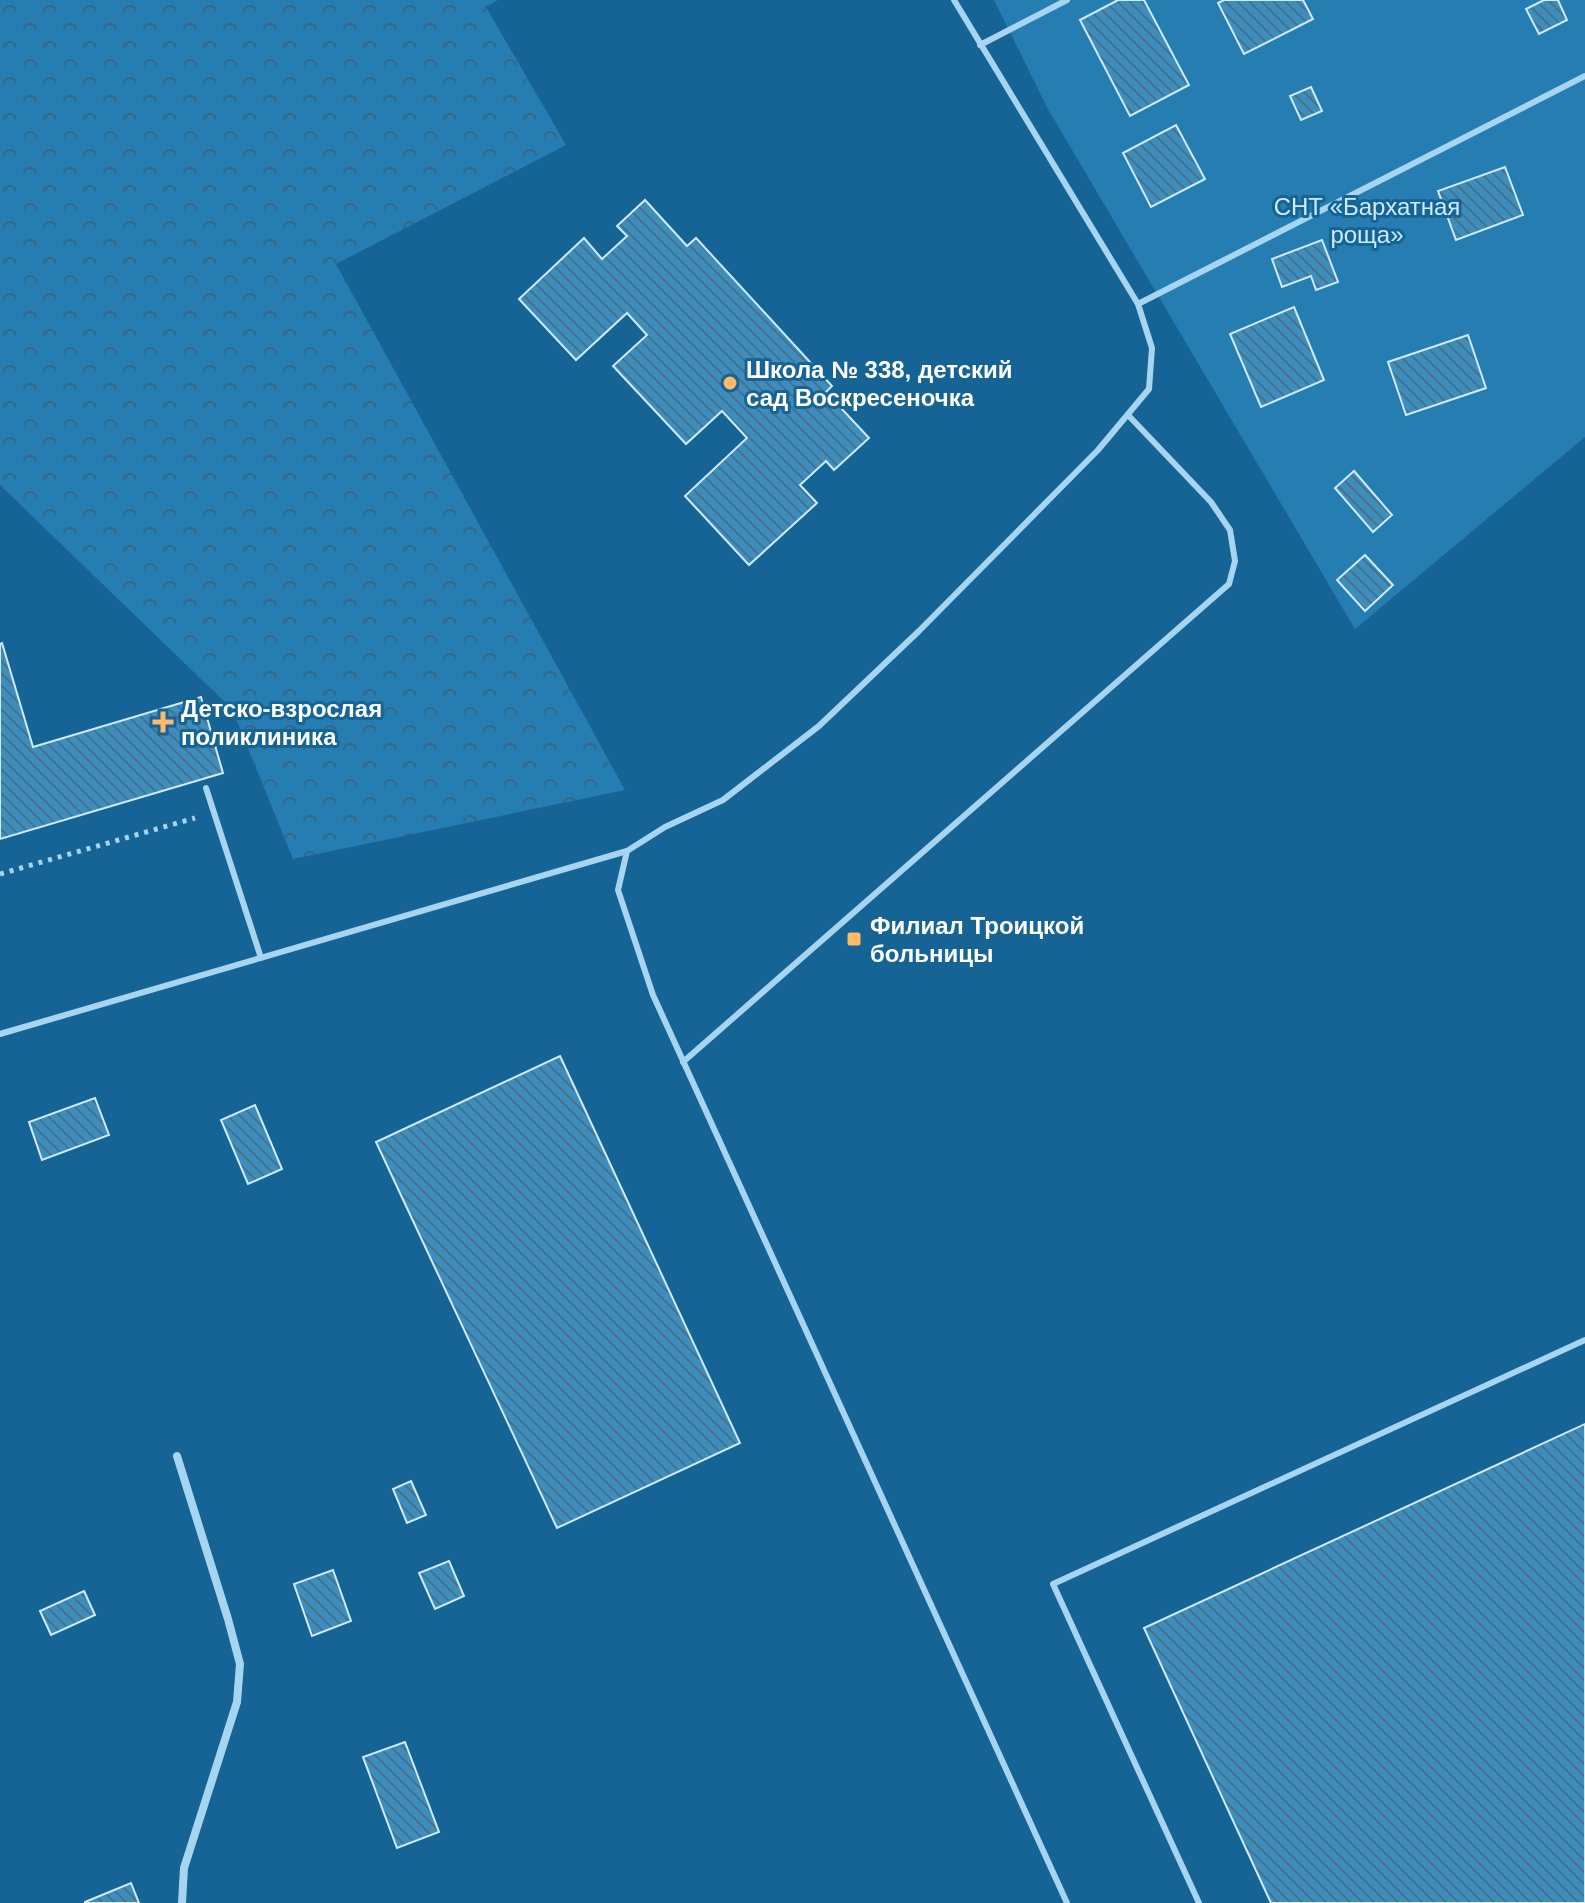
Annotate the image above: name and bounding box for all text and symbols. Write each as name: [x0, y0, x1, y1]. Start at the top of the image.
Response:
park label: СНТ «Бархатная роща»: [1274, 193, 1460, 248]
place label: Школа № 338, детский сад Воскресеночка: [746, 356, 1013, 411]
marker: Школа № 338, детский сад Воскресеночка: [721, 374, 739, 392]
place label: Детско-взрослая поликлиника: [181, 695, 382, 750]
marker: Детско-взрослая поликлиника: [152, 711, 174, 733]
place label: Филиал Троицкой больницы: [870, 912, 1084, 967]
marker: Филиал Троицкой больницы: [845, 930, 863, 948]

